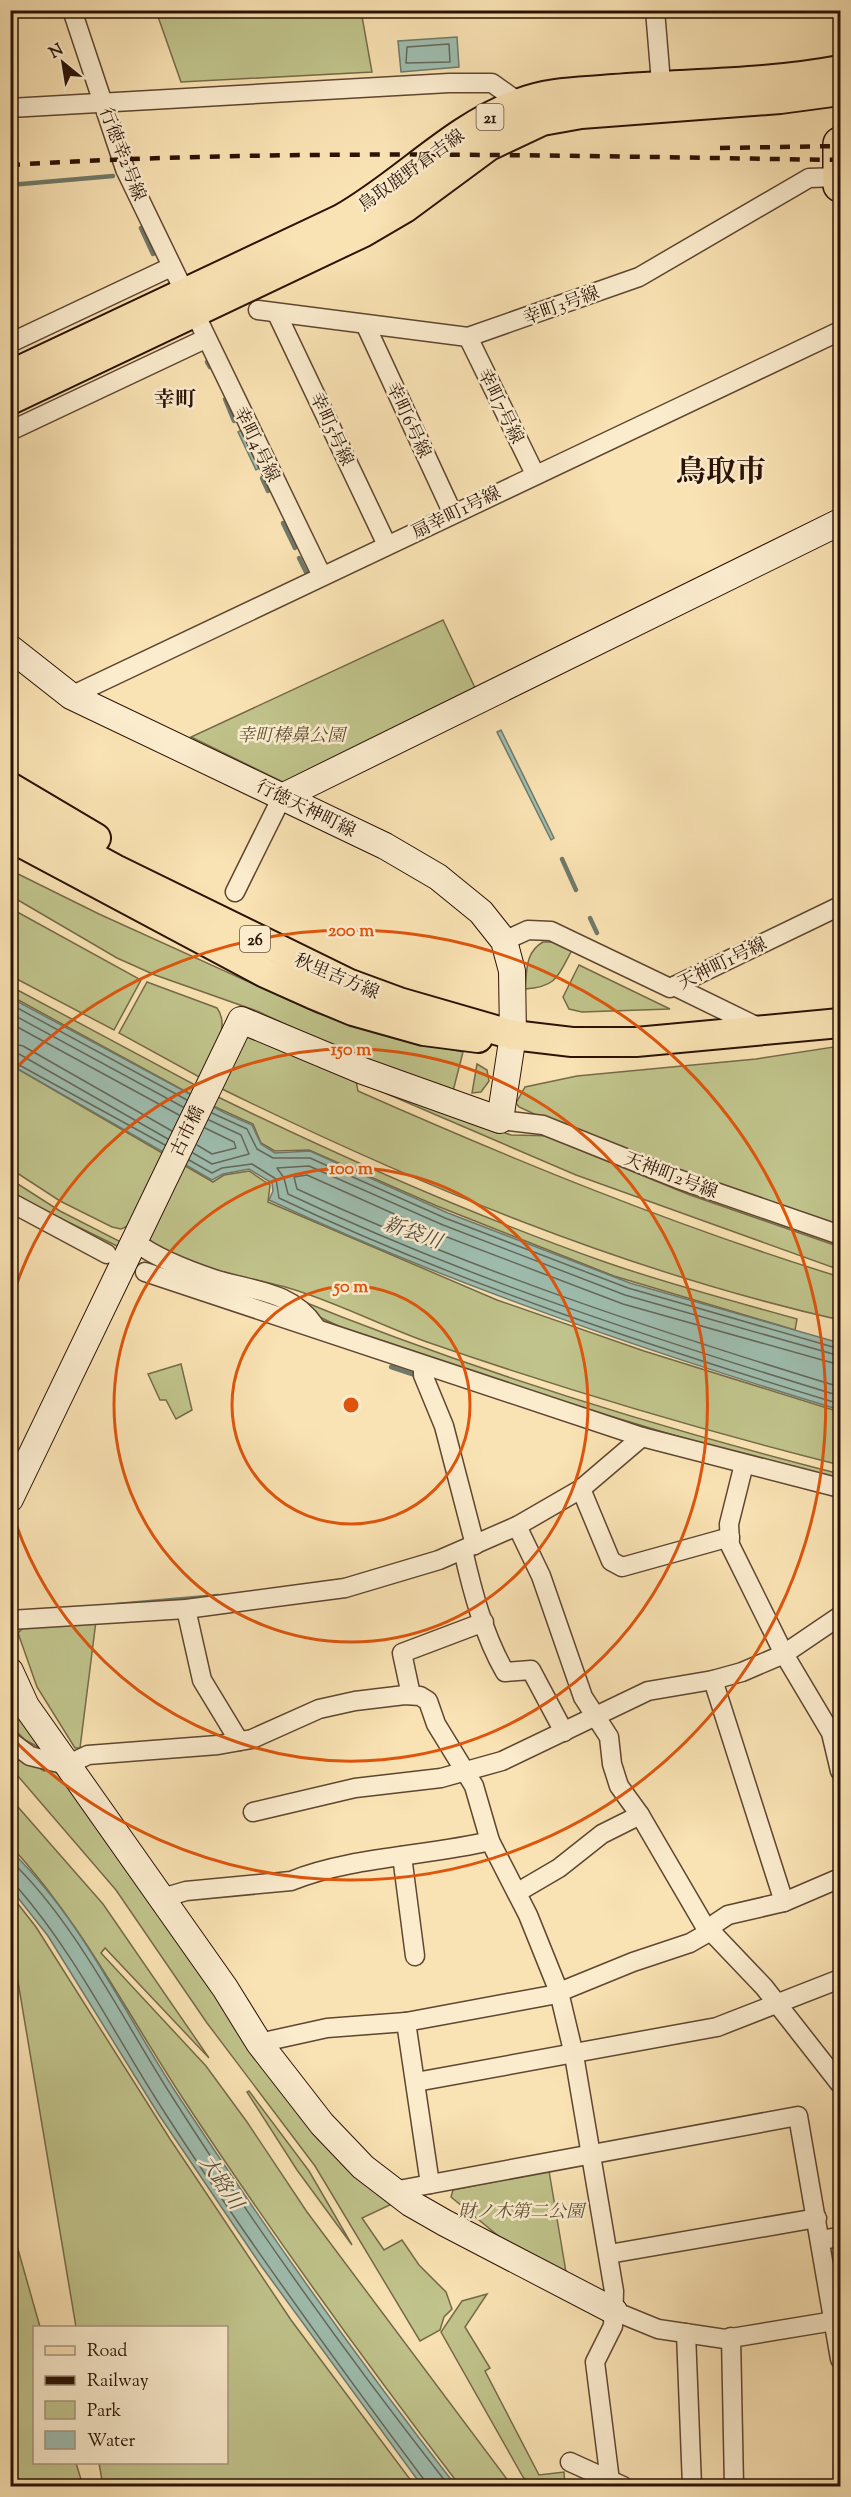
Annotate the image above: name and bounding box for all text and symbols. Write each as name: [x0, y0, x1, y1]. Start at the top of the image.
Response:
north arrow: [33, 33, 93, 93]
text: N: [45, 39, 68, 65]
street label: 行徳幸2号線: [91, 104, 151, 205]
road number: 21: [476, 104, 504, 130]
street label: 鳥取鹿野倉吉線: [354, 124, 471, 219]
street label: 幸町3号線: [520, 281, 603, 333]
street label: 幸町7号線: [470, 365, 529, 449]
street label: 幸町6号線: [378, 379, 436, 463]
district label: 幸町: [154, 386, 196, 416]
street label: 幸町5号線: [302, 389, 358, 471]
street label: 幸町4号線: [226, 403, 285, 487]
district label: 鳥取市: [676, 452, 766, 495]
street label: 扇幸町1号線: [408, 481, 506, 547]
park label: 幸町棒鼻公園: [237, 724, 348, 750]
street label: 行徳天神町線: [251, 774, 359, 845]
text: 200 m: [328, 919, 374, 945]
road number: 26: [240, 926, 270, 952]
street label: 天神町1号線: [674, 932, 772, 998]
street label: 秋里吉方線: [290, 948, 383, 1007]
text: 150 m: [331, 1038, 371, 1064]
street label: 古市橋: [165, 1102, 212, 1162]
street label: 天神町2号線: [620, 1147, 721, 1207]
text: 100 m: [329, 1157, 373, 1183]
water label: 新袋川: [379, 1211, 447, 1258]
text: 50 m: [332, 1275, 368, 1301]
centre of rings: [341, 1395, 361, 1415]
water label: 大路川: [191, 2150, 250, 2218]
park label: 財ノ木第二公園: [458, 2200, 587, 2226]
legend: [33, 2326, 228, 2464]
text: Road: [87, 2339, 127, 2365]
text: Railway: [87, 2369, 149, 2395]
text: Park: [87, 2399, 122, 2425]
text: Water: [87, 2429, 136, 2455]

